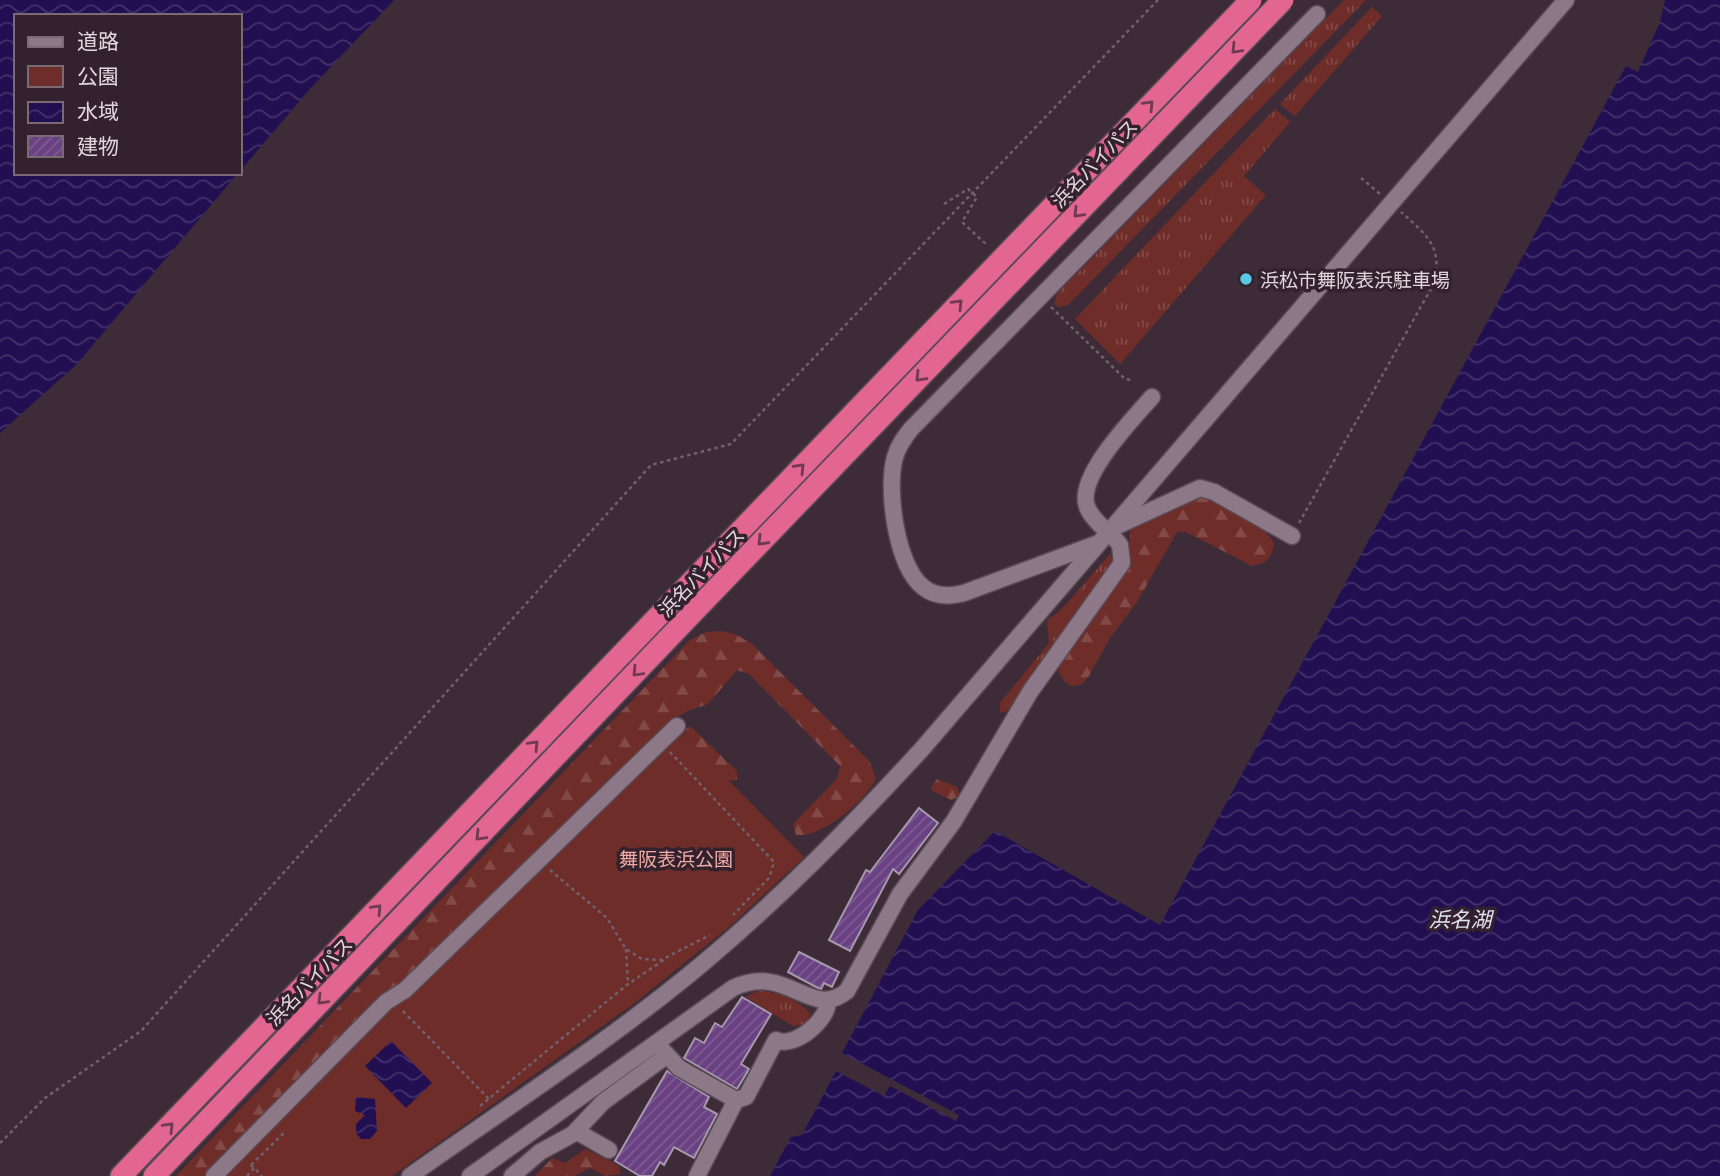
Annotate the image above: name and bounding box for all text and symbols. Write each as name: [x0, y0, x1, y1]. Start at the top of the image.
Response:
legend: [14, 14, 242, 175]
text: 道路: [77, 28, 119, 53]
one-way arrow: [1231, 41, 1244, 54]
text: 公園: [77, 63, 119, 88]
text: 水域: [77, 98, 119, 123]
one-way arrow: [1141, 100, 1154, 113]
street label: 浜名バイパス: [1046, 114, 1142, 212]
text: 建物: [77, 133, 119, 158]
one-way arrow: [1073, 205, 1086, 218]
place label: 浜松市舞阪表浜駐車場: [1260, 268, 1450, 291]
marker: 浜松市舞阪表浜駐車場: [1238, 271, 1254, 287]
one-way arrow: [949, 300, 962, 313]
one-way arrow: [916, 369, 929, 382]
one-way arrow: [792, 464, 805, 477]
street label: 浜名バイパス: [653, 523, 749, 621]
one-way arrow: [758, 533, 771, 546]
one-way arrow: [633, 663, 646, 676]
one-way arrow: [526, 740, 539, 753]
one-way arrow: [475, 828, 488, 841]
park label: 舞阪表浜公園: [619, 847, 733, 870]
one-way arrow: [368, 905, 381, 918]
water label: 浜名湖: [1429, 906, 1494, 931]
street label: 浜名バイパス: [261, 932, 357, 1030]
one-way arrow: [318, 992, 331, 1005]
one-way arrow: [160, 1122, 173, 1135]

